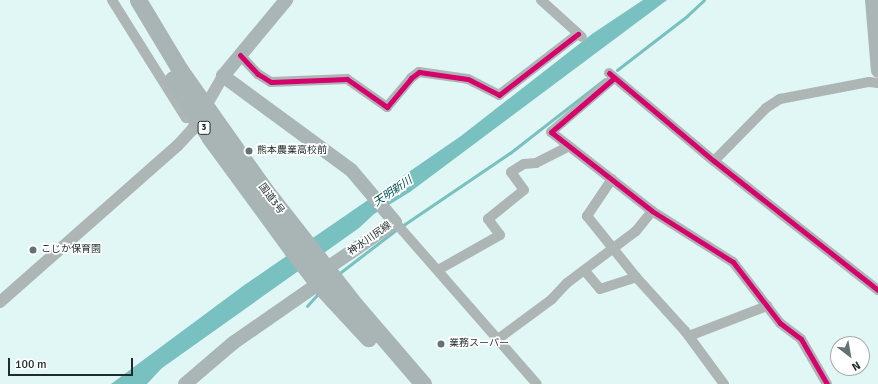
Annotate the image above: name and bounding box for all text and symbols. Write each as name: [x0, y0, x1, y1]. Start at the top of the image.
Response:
road number: 3: [197, 121, 211, 135]
place label: 熊本農業高校前: [257, 145, 327, 157]
marker: 熊本農業高校前: [244, 146, 254, 156]
water label: 天明新川: [371, 174, 415, 210]
street label: 国道3号: [256, 181, 286, 217]
street label: 神水川尻線: [346, 220, 394, 258]
place label: こじか保育園: [41, 244, 101, 256]
marker: こじか保育園: [28, 245, 38, 255]
north arrow: [830, 336, 870, 376]
place label: 業務スーパー: [449, 338, 509, 350]
marker: 業務スーパー: [436, 339, 446, 349]
scale bar: [10, 350, 135, 376]
text: 100 m: [15, 357, 47, 372]
text: N: [849, 358, 863, 373]

